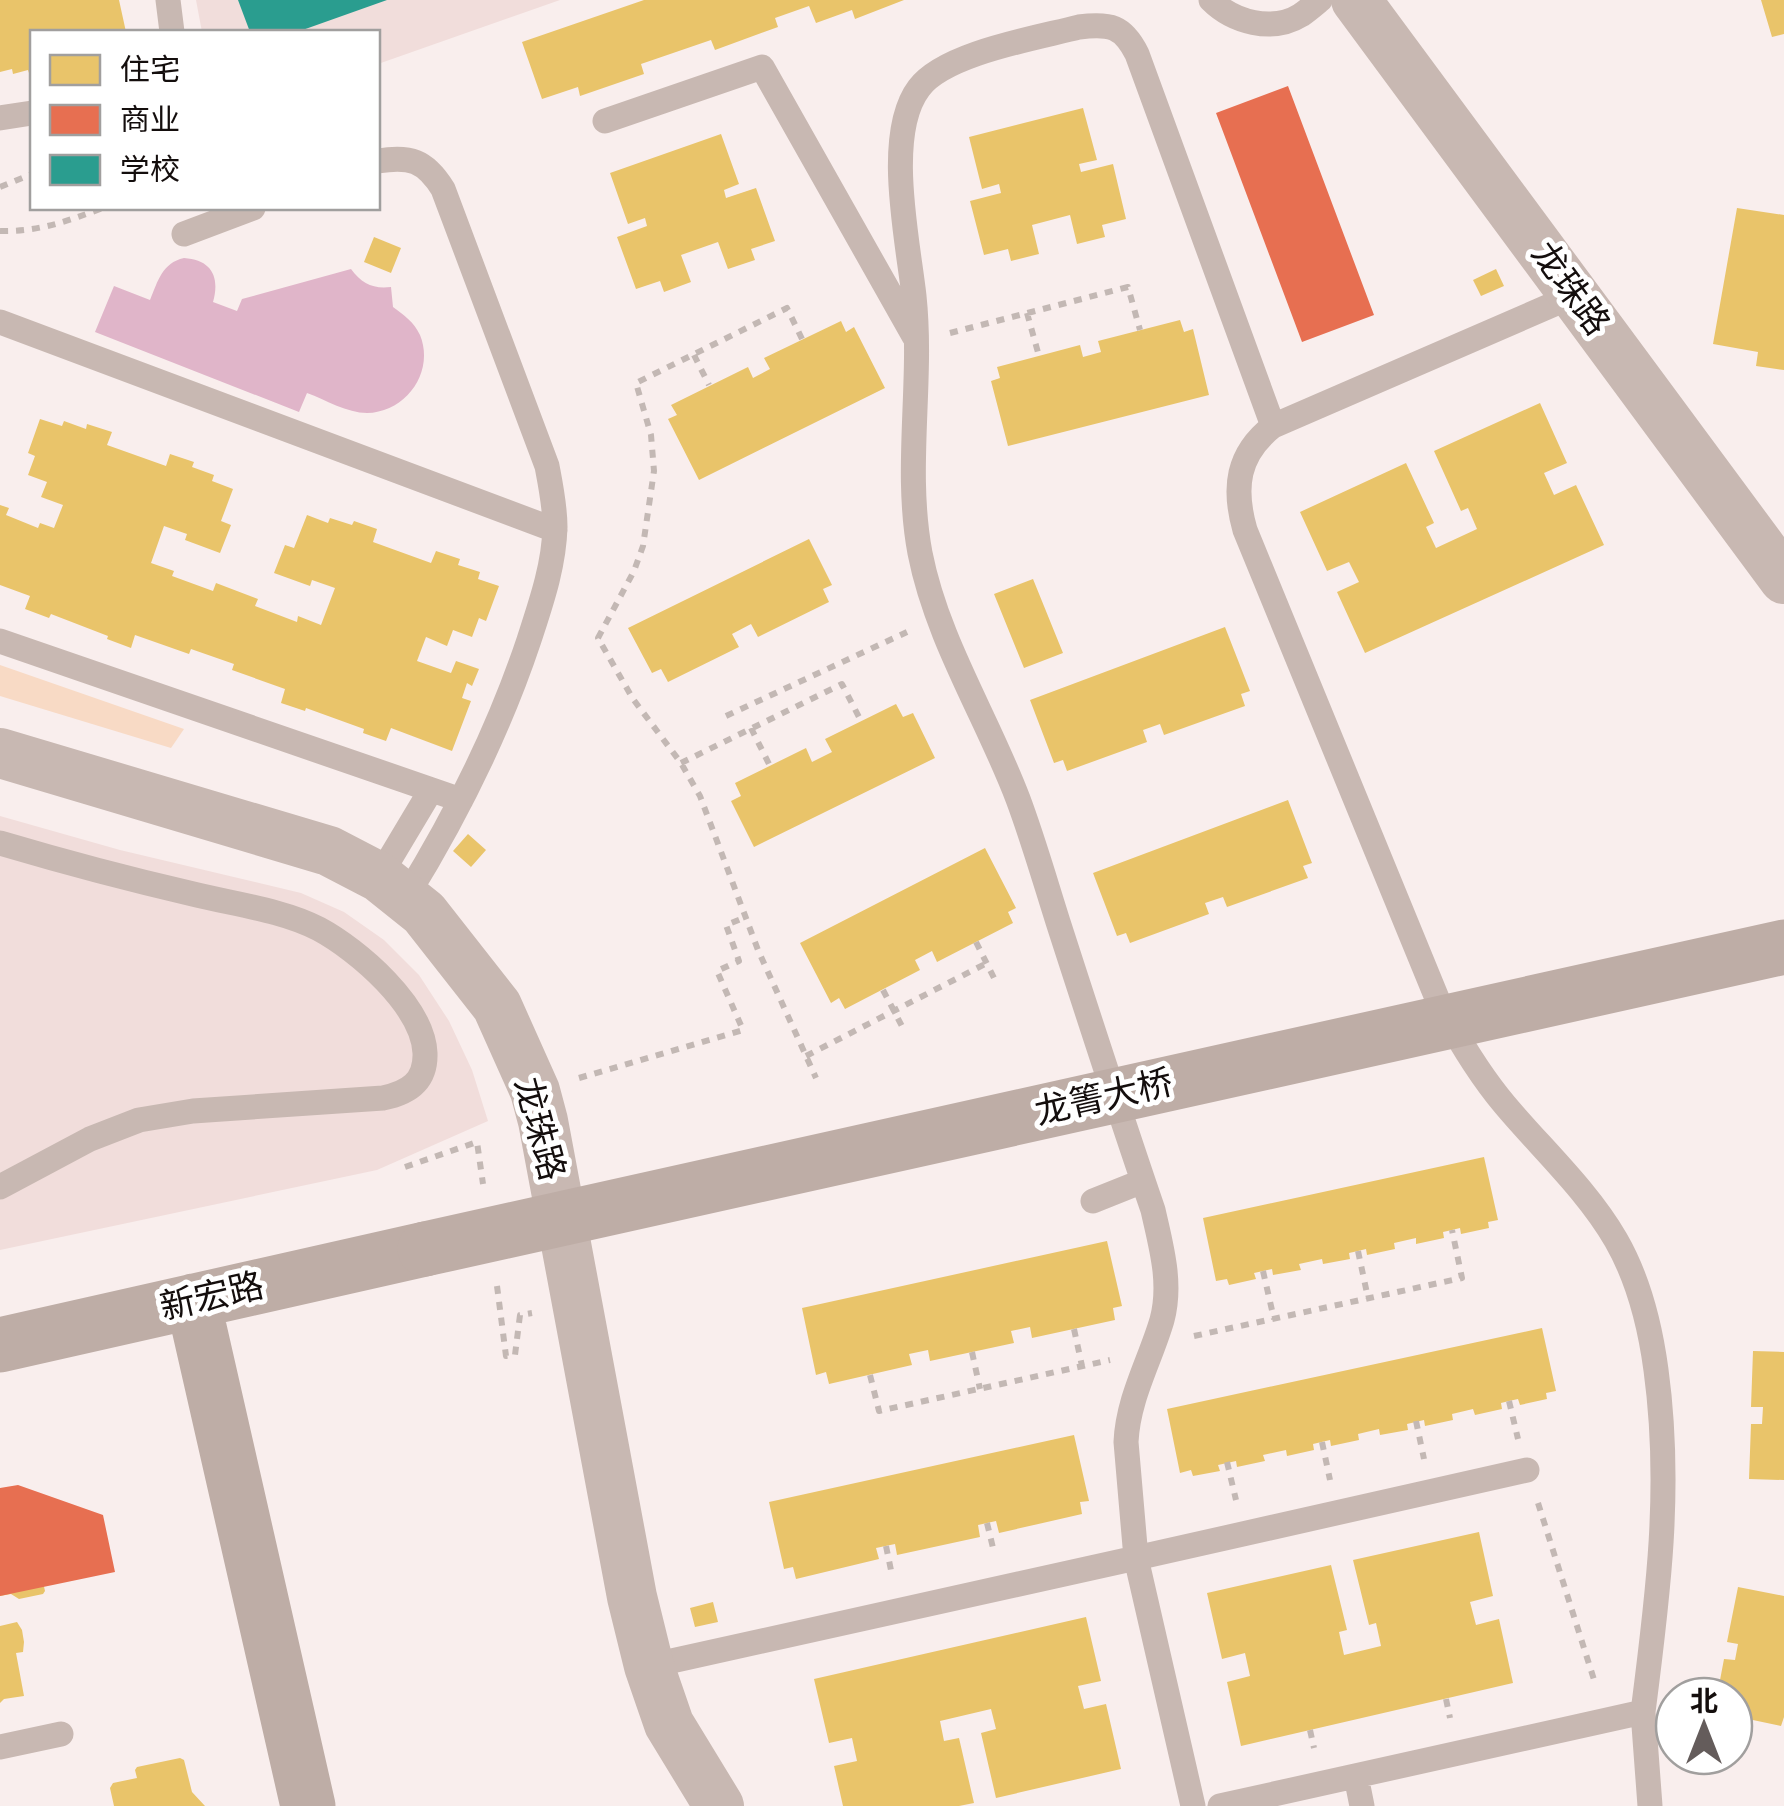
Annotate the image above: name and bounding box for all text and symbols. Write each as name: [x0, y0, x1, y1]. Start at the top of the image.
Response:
legend: [30, 30, 380, 210]
text: 住宅: [120, 52, 180, 89]
text: 商业: [120, 102, 180, 139]
text: 学校: [120, 152, 180, 189]
street label: 龙珠路: [1522, 234, 1618, 344]
street label: 龙箐大桥: [1031, 1062, 1177, 1134]
street label: 龙珠路: [505, 1073, 573, 1185]
street label: 新宏路: [156, 1265, 268, 1329]
north arrow: [1654, 1676, 1754, 1776]
text: 北: [1690, 1685, 1718, 1719]

